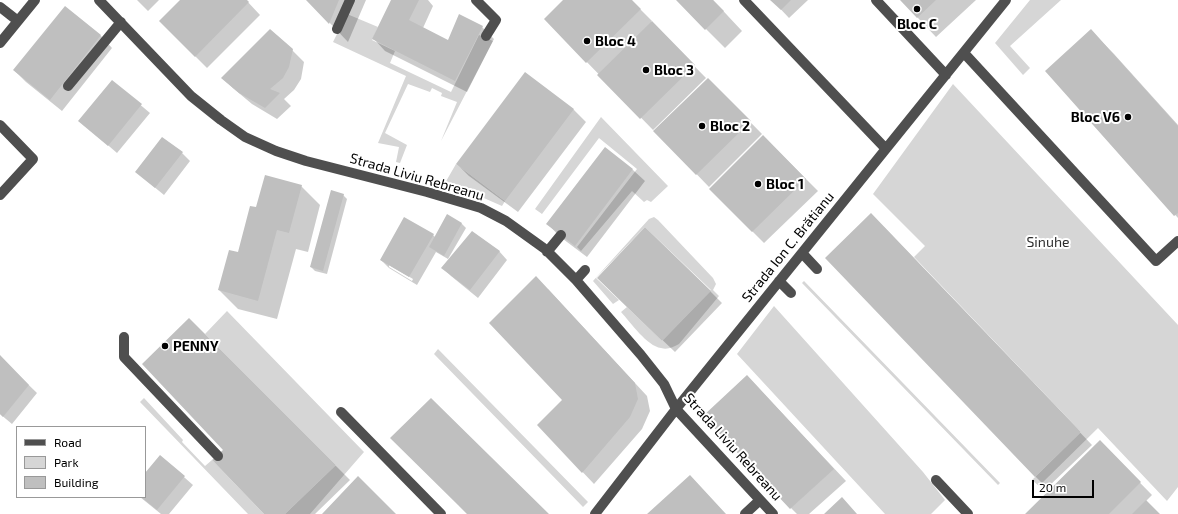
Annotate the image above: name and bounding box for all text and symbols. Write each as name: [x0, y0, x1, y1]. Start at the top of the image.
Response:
marker: Bloc C: [912, 4, 922, 14]
place label: Bloc C: [897, 16, 937, 32]
place label: Bloc 4: [595, 33, 636, 49]
marker: Bloc 4: [582, 36, 592, 46]
place label: Bloc 3: [654, 62, 694, 78]
marker: Bloc 3: [641, 65, 651, 75]
place label: Bloc V6: [1071, 109, 1120, 125]
marker: Bloc V6: [1123, 112, 1133, 122]
place label: Bloc 2: [710, 118, 750, 134]
marker: Bloc 2: [697, 121, 707, 131]
street label: Strada Liviu Rebreanu: [348, 150, 486, 204]
place label: Bloc 1: [766, 176, 804, 192]
marker: Bloc 1: [753, 179, 763, 189]
street label: Strada Ion C. Brătianu: [738, 188, 838, 306]
park label: Sinuhe: [1026, 234, 1070, 250]
place label: PENNY: [173, 338, 219, 354]
marker: PENNY: [160, 341, 170, 351]
street label: Strada Liviu Rebreanu: [680, 390, 786, 504]
legend: [16, 426, 146, 498]
text: Road: [54, 435, 82, 449]
text: Park: [54, 455, 79, 469]
scale bar: [1034, 472, 1096, 498]
text: Building: [54, 475, 98, 489]
text: 20 m: [1039, 480, 1066, 494]

